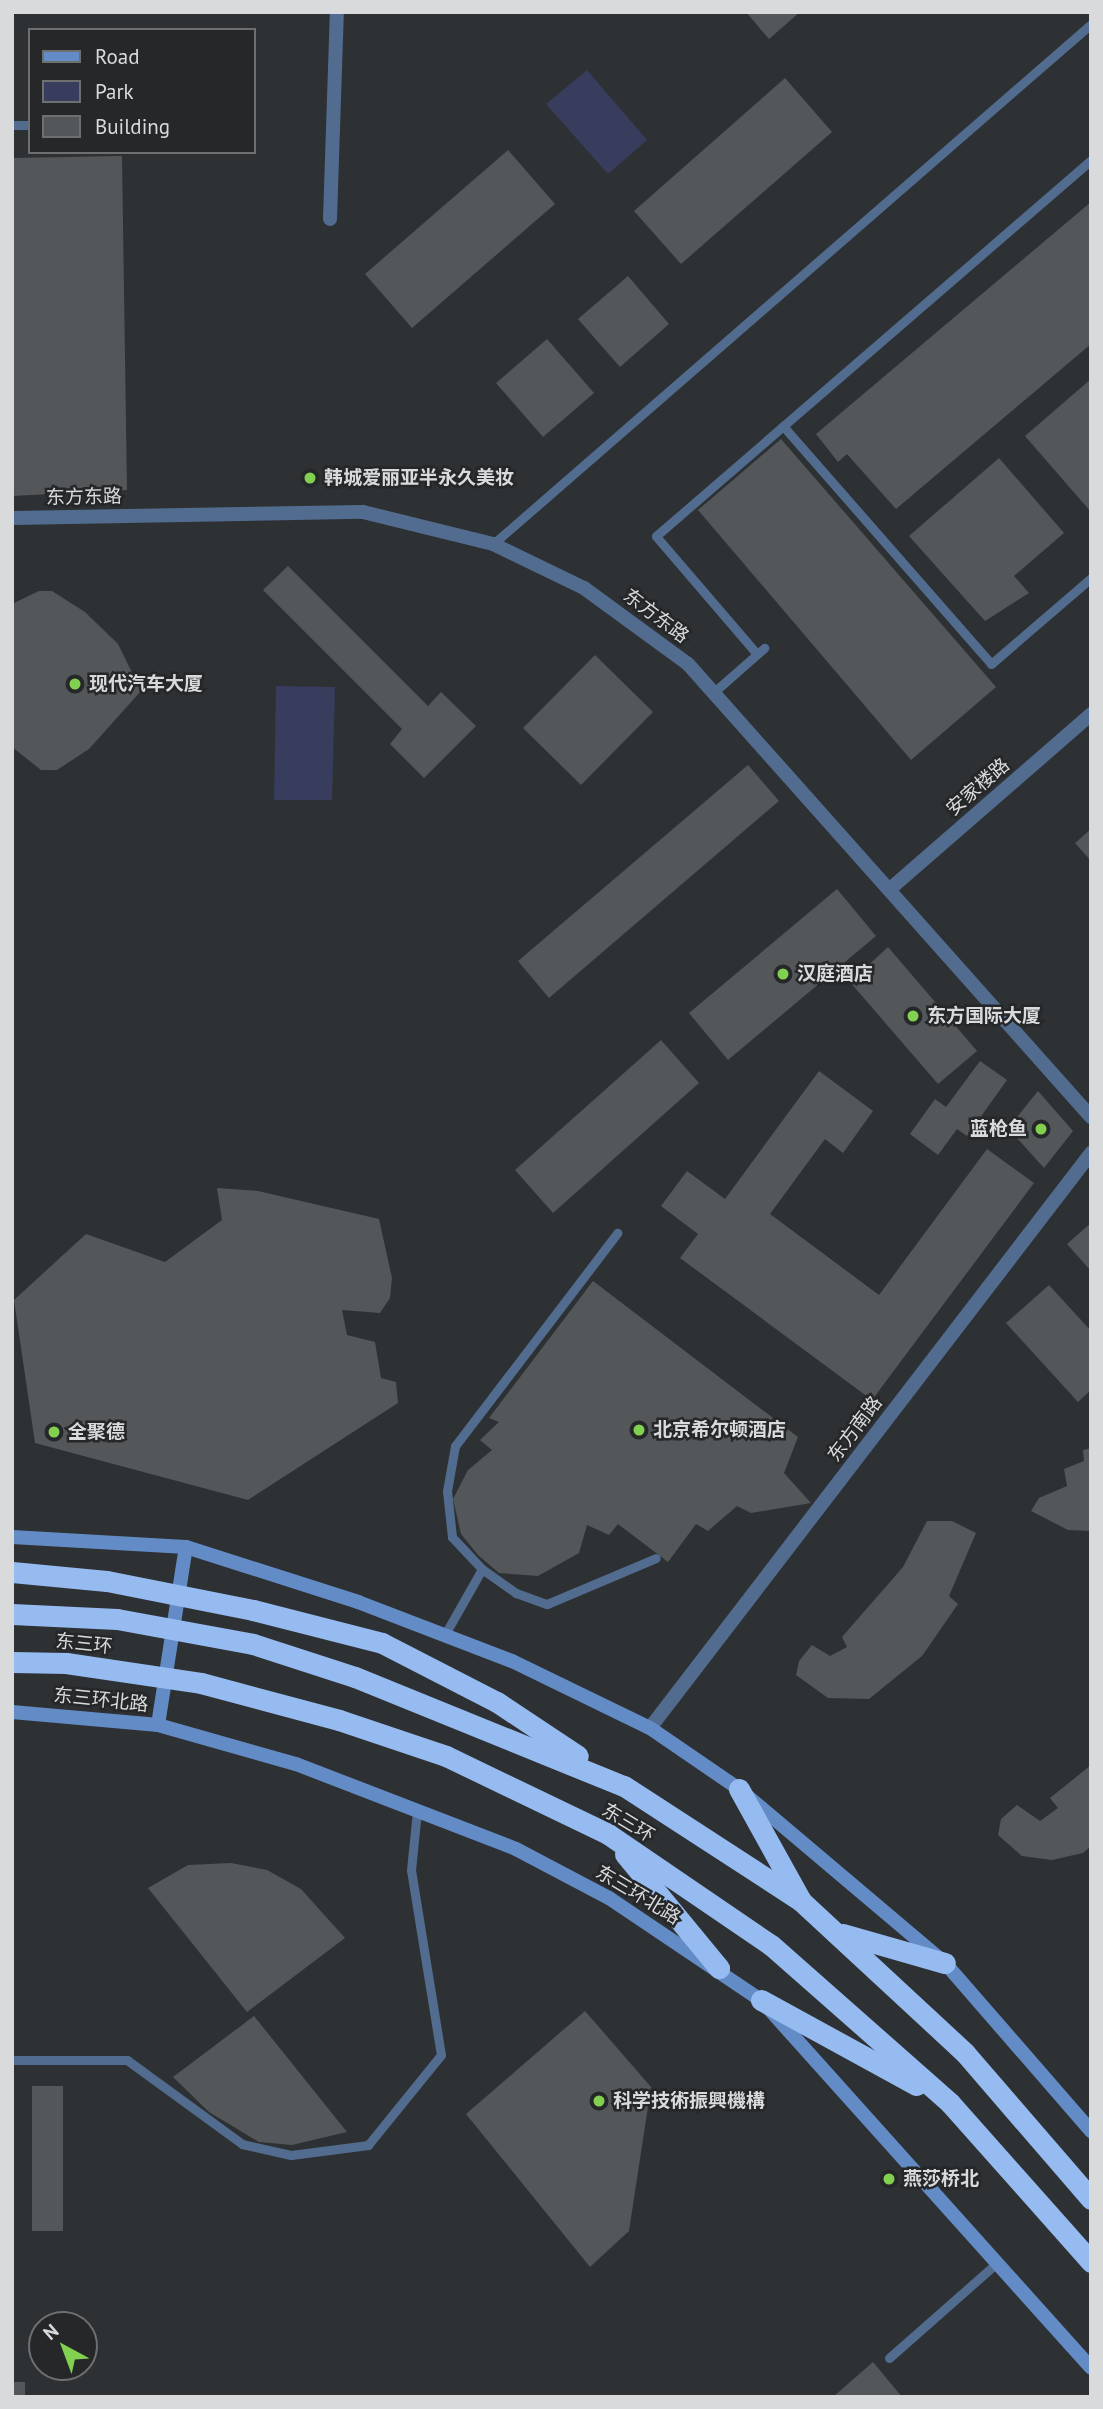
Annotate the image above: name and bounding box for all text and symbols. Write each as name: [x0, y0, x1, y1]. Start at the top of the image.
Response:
legend: [28, 28, 256, 154]
text: Road: [95, 43, 139, 70]
text: Park: [95, 78, 134, 105]
text: Building: [95, 113, 170, 140]
place label: 韩城爱丽亚半永久美妆: [324, 467, 514, 489]
marker: 韩城爱丽亚半永久美妆: [302, 470, 318, 486]
street label: 东方东路: [46, 485, 122, 509]
street label: 东方东路: [619, 584, 693, 648]
place label: 现代汽车大厦: [89, 673, 203, 695]
marker: 现代汽车大厦: [67, 676, 83, 692]
street label: 安家楼路: [942, 753, 1014, 821]
place label: 汉庭酒店: [797, 963, 873, 985]
marker: 汉庭酒店: [775, 966, 791, 982]
place label: 东方国际大厦: [927, 1005, 1041, 1027]
marker: 东方国际大厦: [905, 1008, 921, 1024]
place label: 蓝枪鱼: [970, 1118, 1027, 1140]
marker: 蓝枪鱼: [1033, 1121, 1049, 1137]
street label: 东方南路: [823, 1392, 887, 1466]
place label: 北京希尔顿酒店: [653, 1419, 786, 1441]
place label: 全聚德: [68, 1421, 125, 1443]
marker: 北京希尔顿酒店: [631, 1422, 647, 1438]
marker: 全聚德: [46, 1424, 62, 1440]
street label: 东三环: [54, 1630, 114, 1658]
street label: 东三环北路: [53, 1684, 149, 1716]
street label: 东三环: [598, 1799, 658, 1847]
street label: 东三环北路: [591, 1861, 685, 1929]
place label: 科学技術振興機構: [613, 2090, 765, 2112]
marker: 科学技術振興機構: [591, 2093, 607, 2109]
place label: 燕莎桥北: [903, 2168, 979, 2190]
marker: 燕莎桥北: [881, 2171, 897, 2187]
north arrow: [28, 2311, 98, 2381]
text: N: [38, 2319, 63, 2345]

